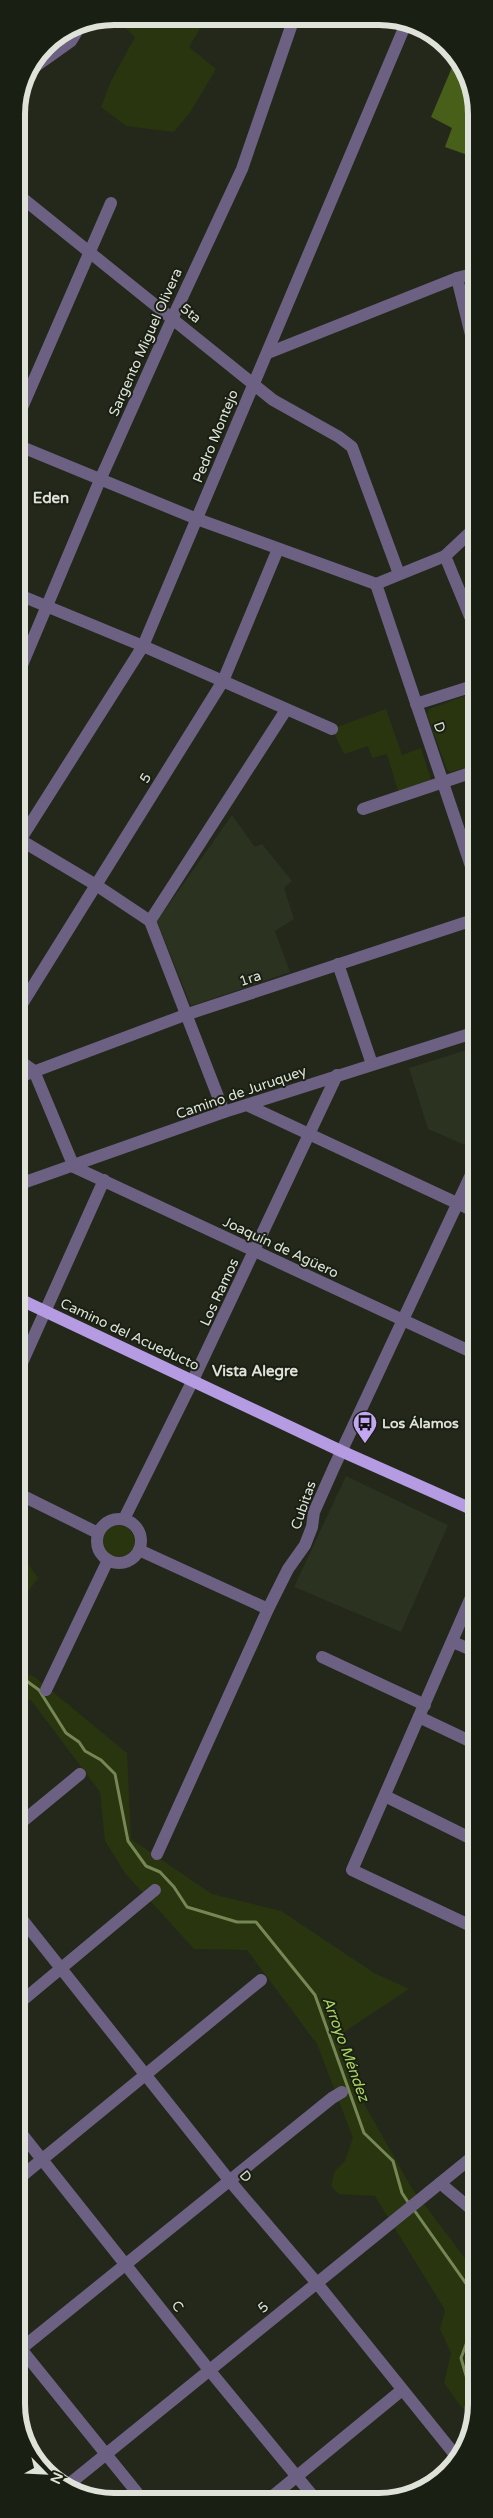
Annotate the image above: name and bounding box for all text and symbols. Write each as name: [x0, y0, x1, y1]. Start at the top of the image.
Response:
street label: Sargento Miguel Olivera: [105, 266, 186, 419]
street label: 5ta: [177, 300, 205, 327]
street label: Pedro Montejo: [189, 387, 242, 485]
district label: Eden: [33, 489, 69, 507]
street label: D: [430, 719, 449, 735]
street label: 5: [136, 770, 155, 786]
street label: 1ra: [237, 967, 263, 990]
street label: Camino de Juruquey: [174, 1062, 309, 1123]
street label: Joaquín de Agüero: [220, 1213, 341, 1282]
street label: Los Ramos: [196, 1255, 243, 1329]
street label: Camino del Acueducto: [58, 1295, 202, 1374]
district label: Vista Alegre: [212, 1362, 299, 1381]
bus stop icon: Los Álamos: [352, 1410, 378, 1444]
place label: Los Álamos: [382, 1415, 459, 1432]
street label: Cubitas: [287, 1478, 320, 1532]
water label: Arroyo Méndez: [319, 1994, 374, 2105]
street label: D: [236, 2167, 256, 2186]
street label: C: [168, 2297, 187, 2316]
street label: 5: [254, 2298, 272, 2317]
north arrow: [20, 2448, 70, 2498]
text: N: [46, 2469, 66, 2487]

